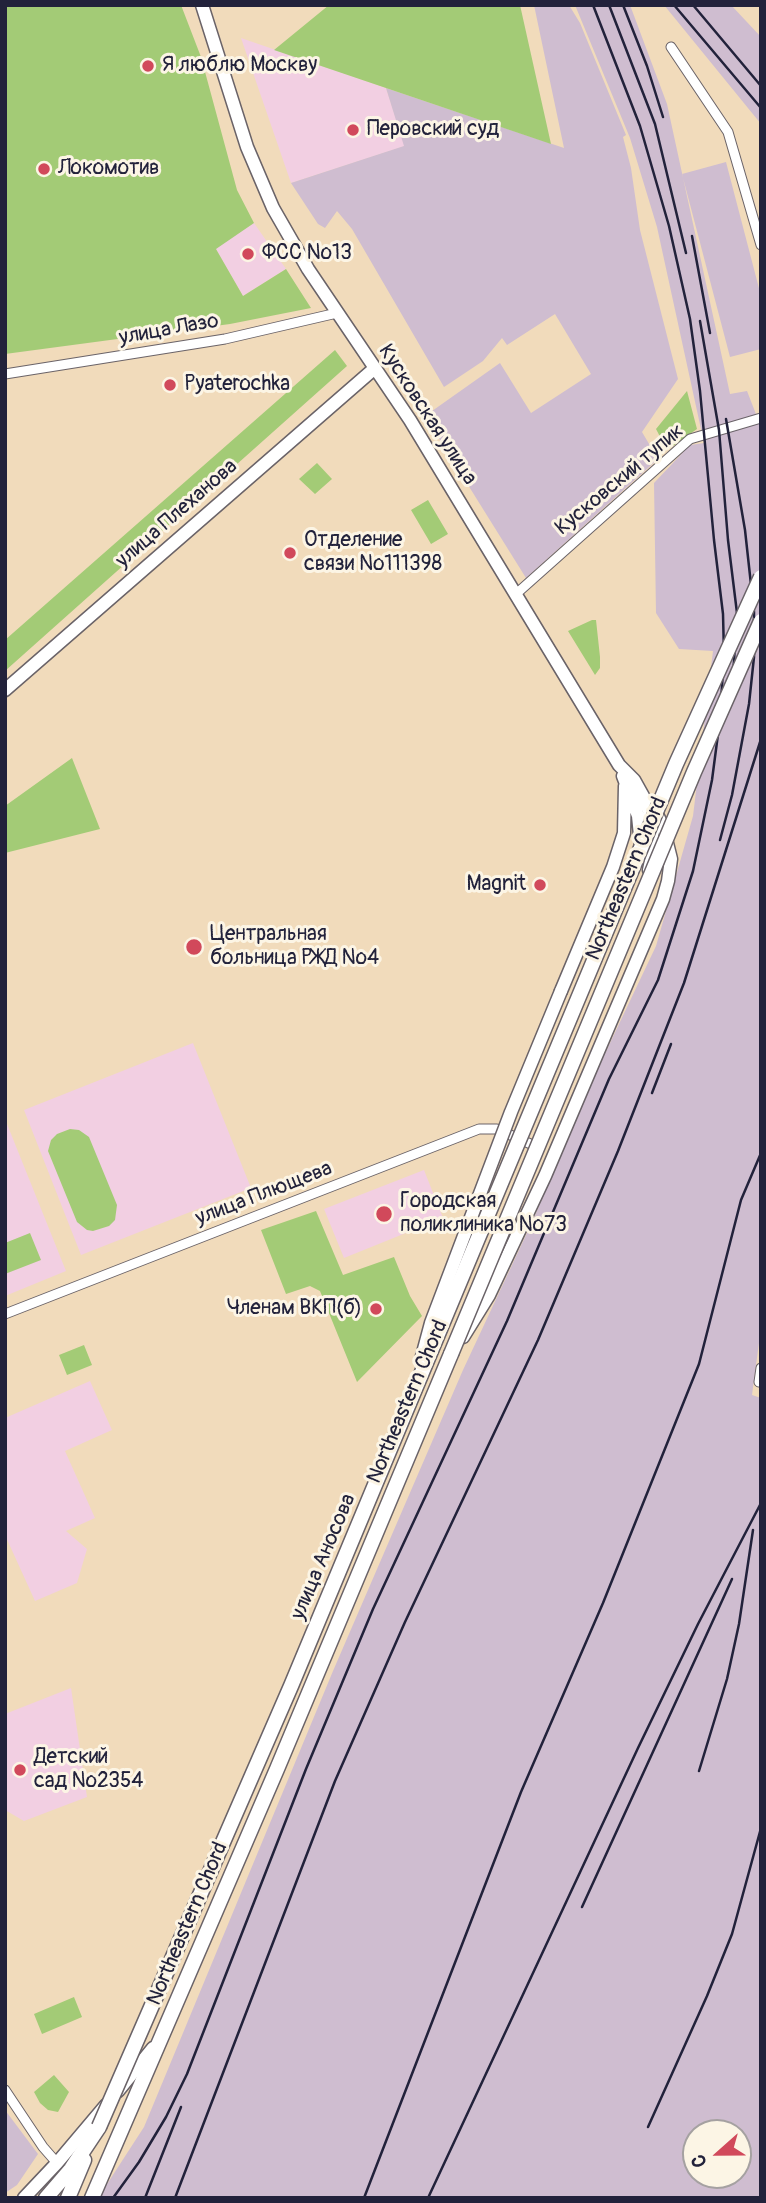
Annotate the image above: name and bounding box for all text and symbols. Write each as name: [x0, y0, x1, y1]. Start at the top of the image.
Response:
place label: Я люблю Москву: [162, 53, 317, 79]
marker: Я люблю Москву: [140, 58, 156, 74]
place label: Перовский суд: [367, 117, 499, 143]
marker: Перовский суд: [345, 122, 361, 138]
place label: Локомотив: [58, 156, 159, 182]
marker: Локомотив: [36, 161, 52, 177]
place label: ФСС №13: [262, 241, 352, 267]
marker: ФСС №13: [240, 246, 256, 262]
street label: улица Лазо: [117, 309, 221, 351]
street label: Кусковская улица: [372, 340, 482, 490]
place label: Pyaterochka: [184, 372, 290, 398]
marker: Pyaterochka: [162, 377, 178, 393]
street label: Кусковский тупик: [551, 419, 689, 541]
street label: улица Плеханова: [111, 454, 243, 574]
place label: Отделение связи №111398: [304, 528, 442, 578]
marker: Отделение связи №111398: [282, 545, 298, 561]
street label: Northeastern Chord: [581, 794, 673, 964]
place label: Magnit: [466, 872, 526, 898]
marker: Magnit: [532, 877, 548, 893]
place label: Центральная больница РЖД №4: [210, 922, 379, 972]
marker: Центральная больница РЖД №4: [184, 937, 204, 957]
street label: улица Плющева: [192, 1156, 336, 1232]
place label: Городская поликлиника №73: [400, 1189, 567, 1239]
marker: Городская поликлиника №73: [374, 1204, 394, 1224]
place label: Членам ВКП(б): [227, 1296, 362, 1322]
marker: Членам ВКП(б): [368, 1301, 384, 1317]
street label: Northeastern Chord: [362, 1317, 454, 1487]
street label: улица Аносова: [286, 1490, 362, 1624]
place label: Детский сад №2354: [34, 1745, 143, 1795]
marker: Детский сад №2354: [12, 1762, 28, 1778]
street label: Northeastern Chord: [142, 1839, 234, 2009]
north arrow: [682, 2119, 752, 2189]
text: С: [686, 2151, 713, 2171]

